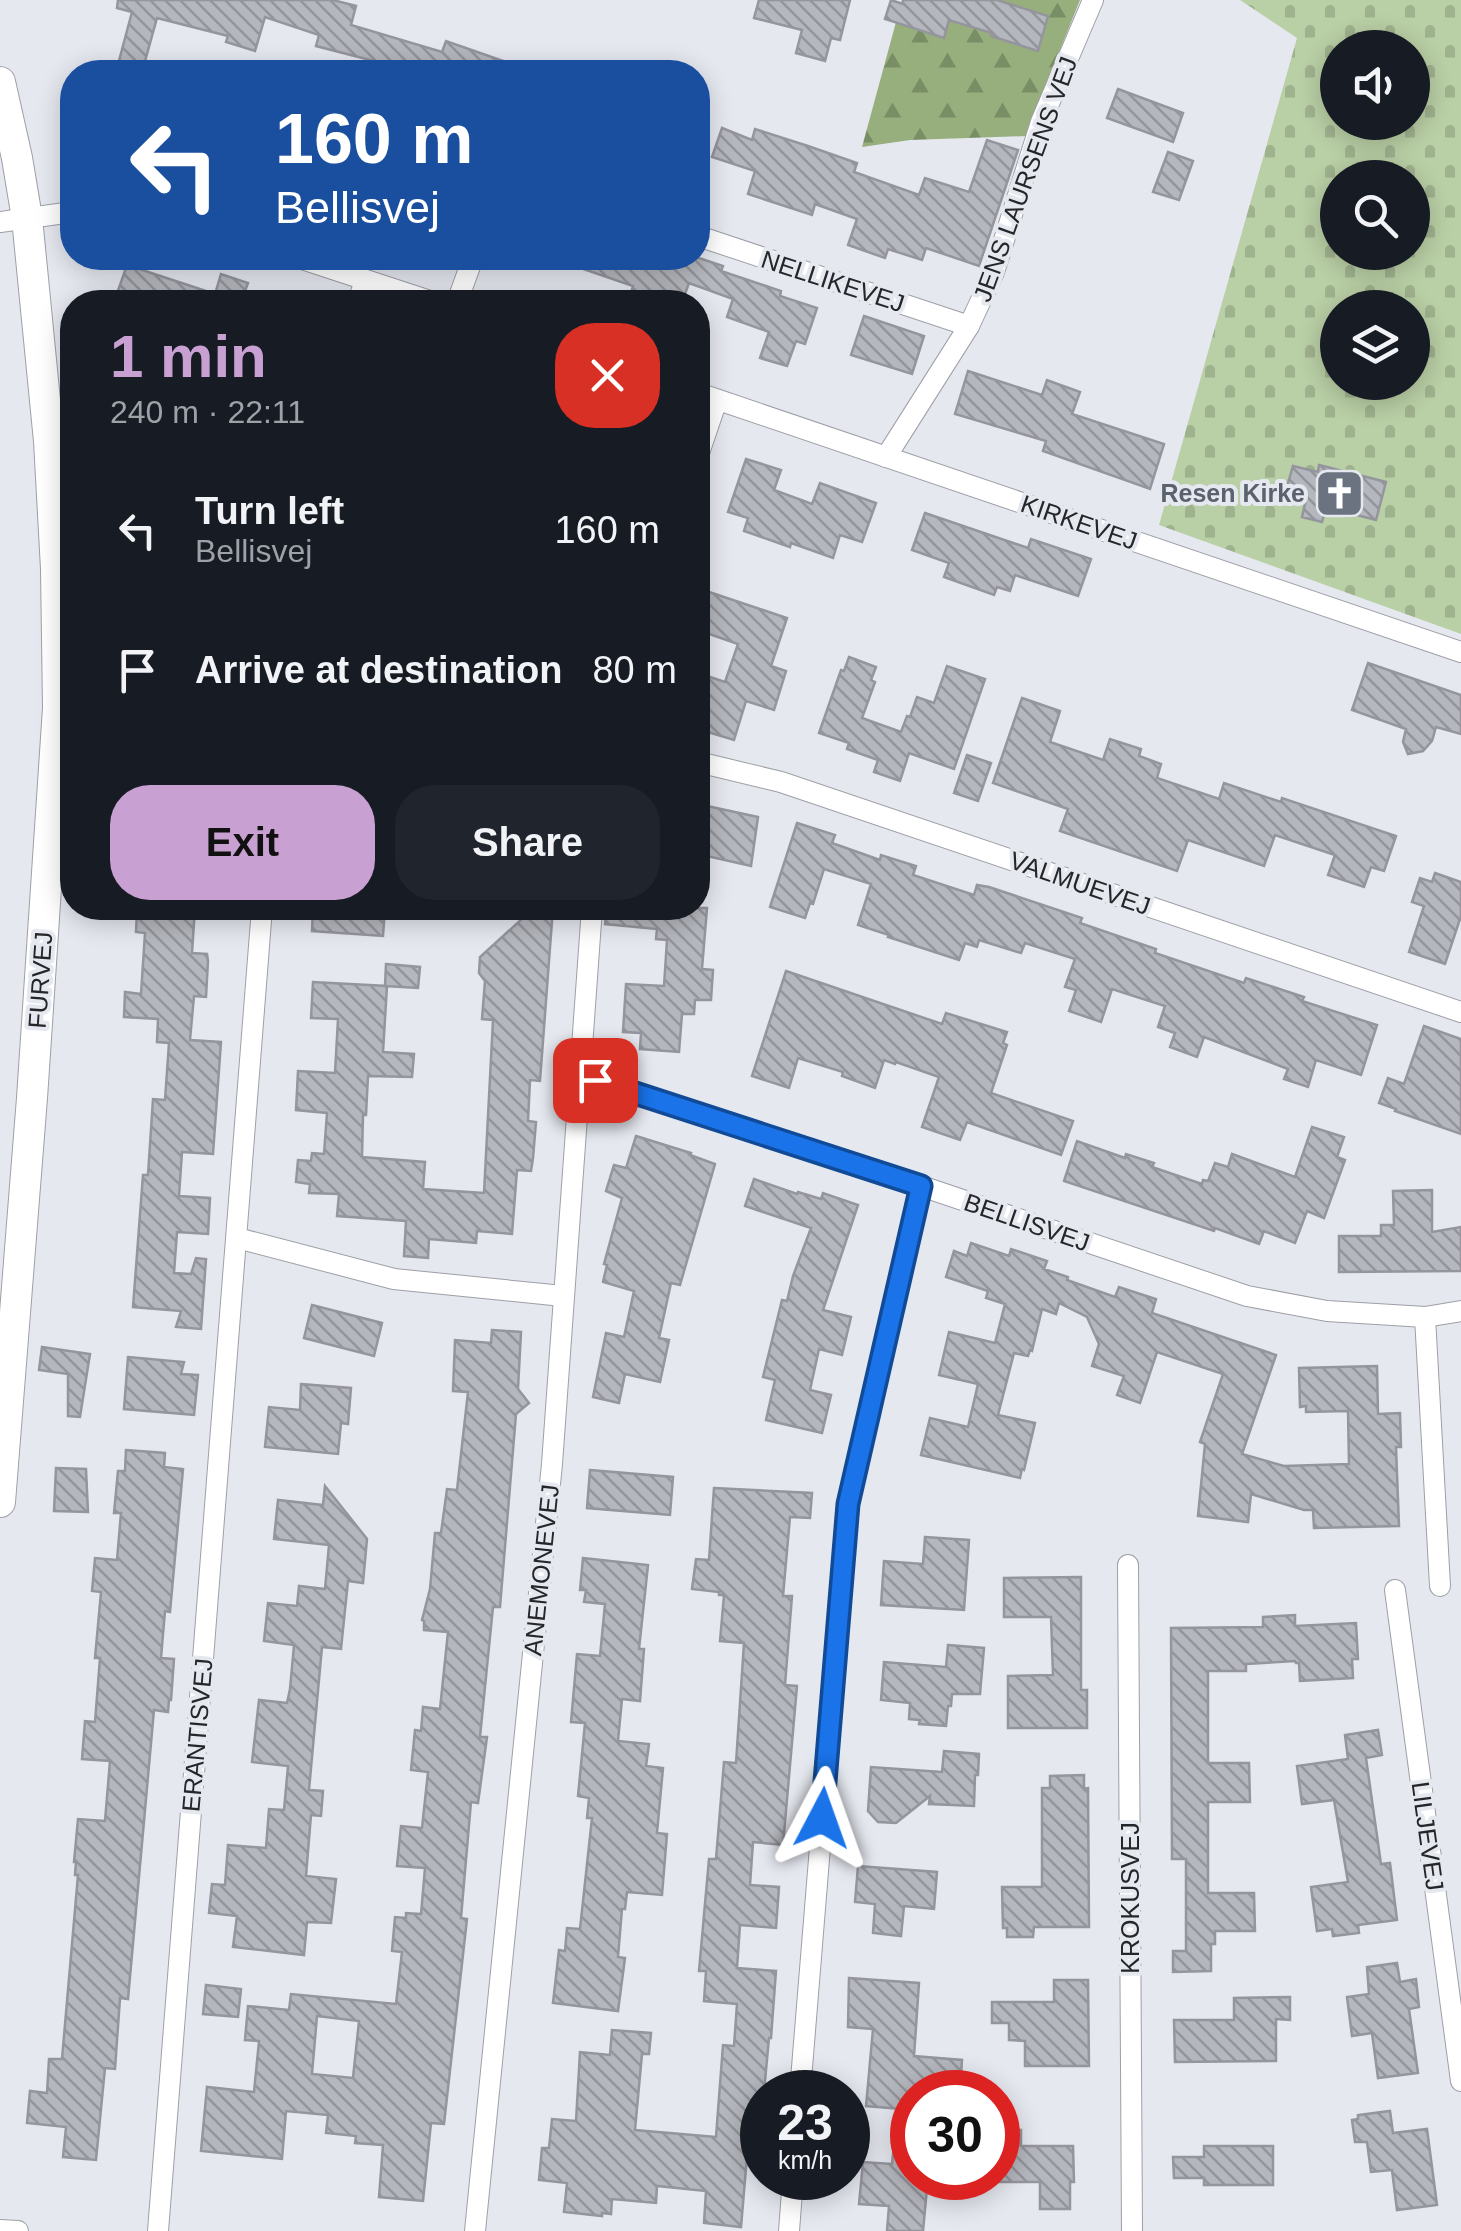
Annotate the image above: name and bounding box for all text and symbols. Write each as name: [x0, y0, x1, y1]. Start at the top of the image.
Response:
map controls: [1320, 30, 1430, 400]
button: sound: [1320, 30, 1430, 140]
street label: JENS LAURSENS VEJ: [968, 53, 1082, 305]
icon: left: [110, 100, 240, 230]
text: 160 m: [275, 100, 473, 178]
button: search: [1320, 160, 1430, 270]
text: Bellisvej: [275, 182, 440, 233]
street label: NELLIKEVEJ: [758, 245, 908, 317]
button: layers: [1320, 290, 1430, 400]
text: 1 min: [110, 323, 267, 390]
button: close: [555, 323, 660, 428]
text: 240 m · 22:11: [110, 394, 305, 430]
church icon: Resen Kirke: [1314, 467, 1366, 519]
place label: Resen Kirke: [1160, 479, 1305, 507]
street label: KIRKEVEJ: [1017, 489, 1141, 555]
text: Turn left: [195, 490, 344, 532]
icon: left: [110, 503, 165, 558]
text: 160 m: [554, 509, 660, 551]
text: Bellisvej: [195, 533, 312, 569]
icon: arrive: [110, 643, 165, 698]
text: Arrive at destination: [195, 649, 562, 691]
text: 80 m: [592, 649, 677, 691]
button: Exit: [110, 785, 375, 900]
button: Share: [395, 785, 660, 900]
street label: VALMUEVEJ: [1006, 846, 1154, 920]
street label: FURVEJ: [23, 931, 57, 1029]
pin: [553, 1038, 638, 1123]
icon: arrive: [568, 1053, 623, 1108]
street label: BELLISVEJ: [961, 1187, 1093, 1257]
street label: ANEMONEVEJ: [518, 1483, 564, 1657]
street label: ERANTISVEJ: [176, 1657, 218, 1813]
position arrow: [770, 1766, 874, 1870]
street label: LILJEVEJ: [1406, 1780, 1450, 1892]
street label: KROKUSVEJ: [1116, 1822, 1144, 1974]
speed limit sign: 30: [890, 2070, 1020, 2200]
text: 23: [777, 2095, 833, 2151]
text: km/h: [778, 2146, 832, 2174]

